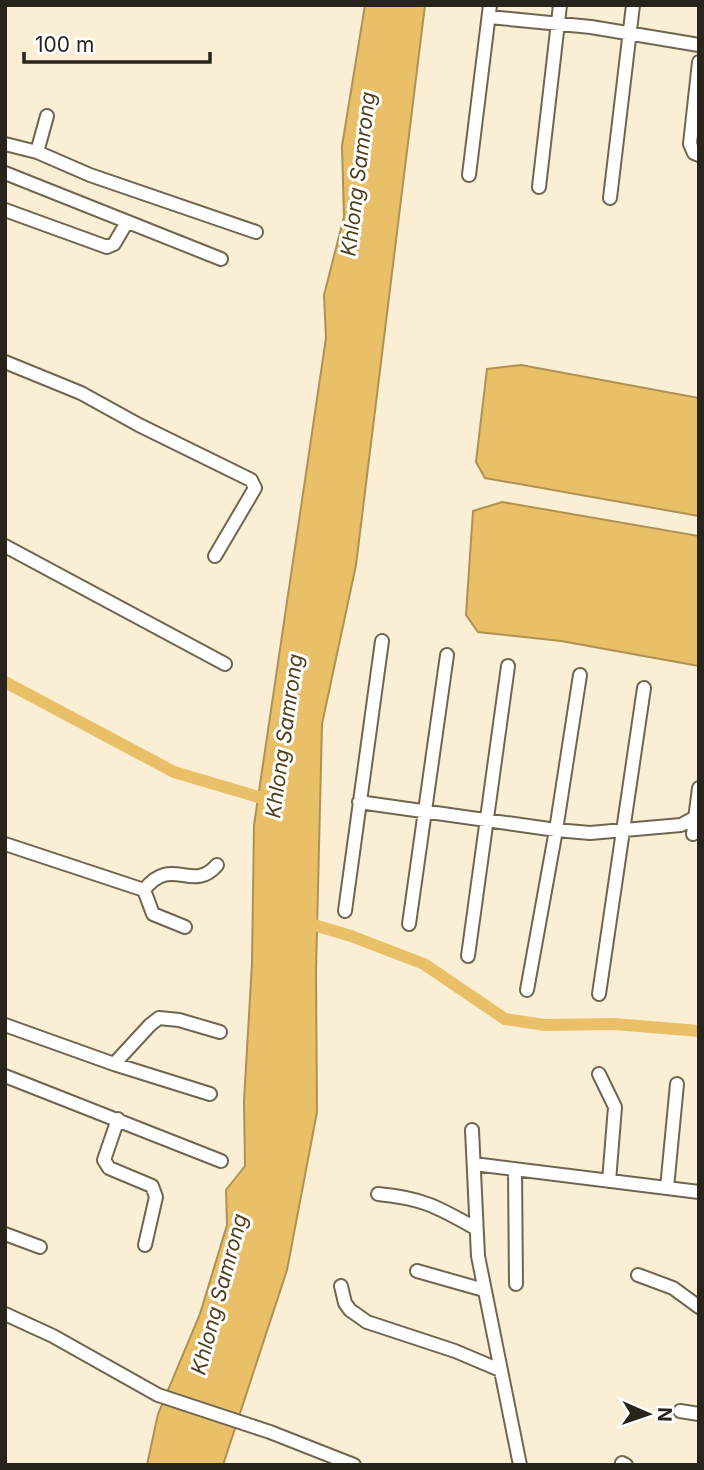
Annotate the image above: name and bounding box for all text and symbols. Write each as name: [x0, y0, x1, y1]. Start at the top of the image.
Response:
scale bar: [24, 21, 210, 65]
text: 100 m: [35, 32, 94, 57]
water label: Khlong Samrong: [336, 90, 381, 258]
water label: Khlong Samrong: [260, 652, 308, 820]
water label: Khlong Samrong: [185, 1211, 253, 1377]
north arrow: [613, 1379, 683, 1449]
text: N: [653, 1407, 676, 1422]

